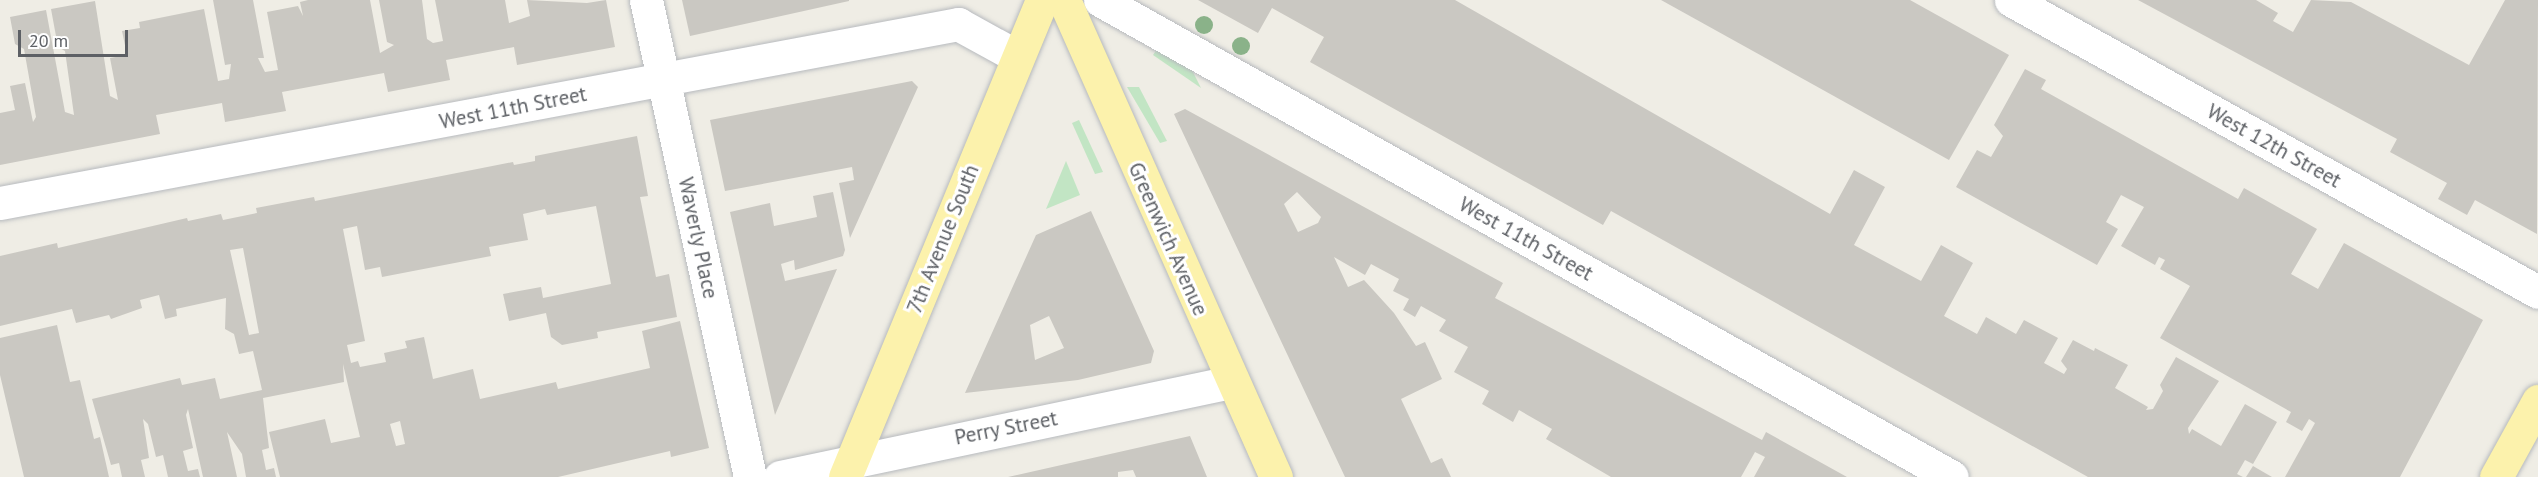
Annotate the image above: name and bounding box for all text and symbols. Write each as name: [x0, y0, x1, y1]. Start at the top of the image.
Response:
scale bar: [21, 18, 130, 56]
text: 20 m: [29, 29, 68, 52]
street label: West 11th Street: [437, 81, 589, 135]
street label: West 12th Street: [2203, 99, 2345, 193]
street label: Greenwich Avenue: [1123, 158, 1213, 320]
street label: 7th Avenue South: [902, 161, 984, 317]
street label: Waverly Place: [673, 175, 723, 301]
street label: West 11th Street: [1455, 192, 1597, 286]
street label: Perry Street: [952, 406, 1060, 450]

